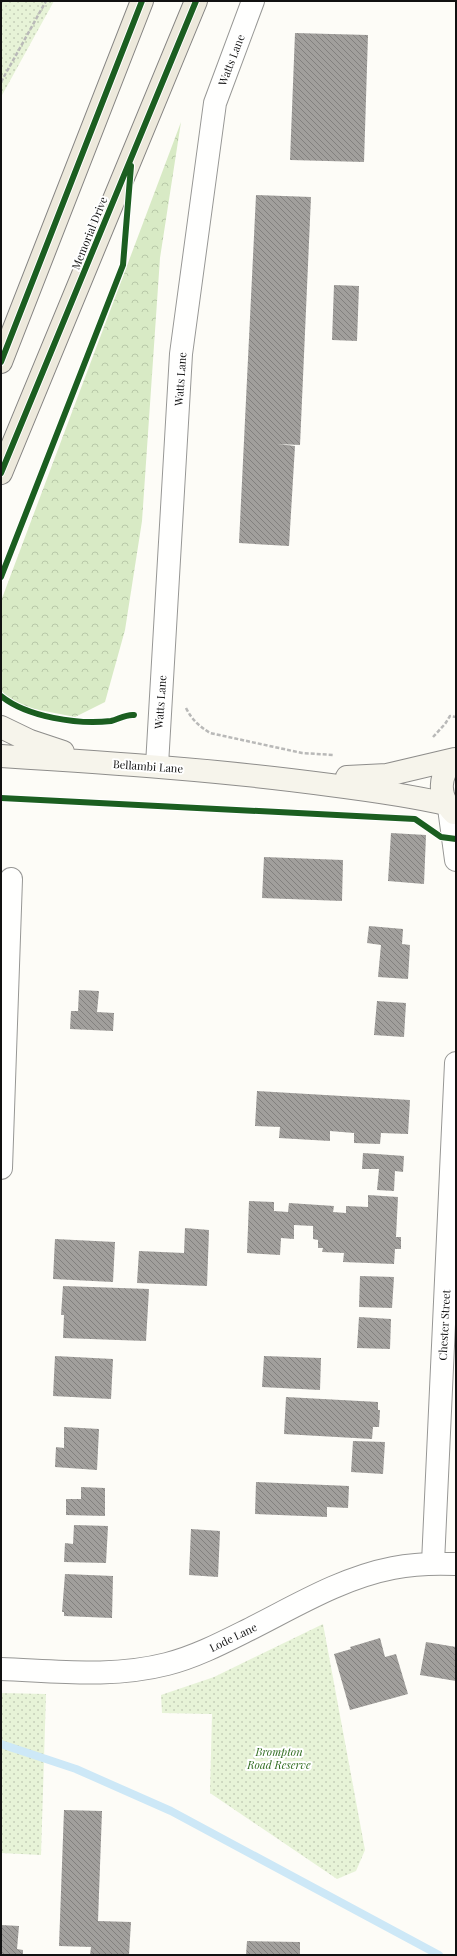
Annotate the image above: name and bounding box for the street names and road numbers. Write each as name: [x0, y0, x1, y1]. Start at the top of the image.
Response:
street label: Watts Lane: [214, 32, 248, 89]
street label: Memorial Drive: [68, 194, 111, 272]
street label: Watts Lane: [171, 351, 189, 407]
street label: Watts Lane: [151, 674, 169, 730]
street label: Bellambi Lane: [112, 756, 184, 776]
street label: Chester Street: [435, 1289, 453, 1361]
street label: Lode Lane: [207, 1619, 260, 1655]

